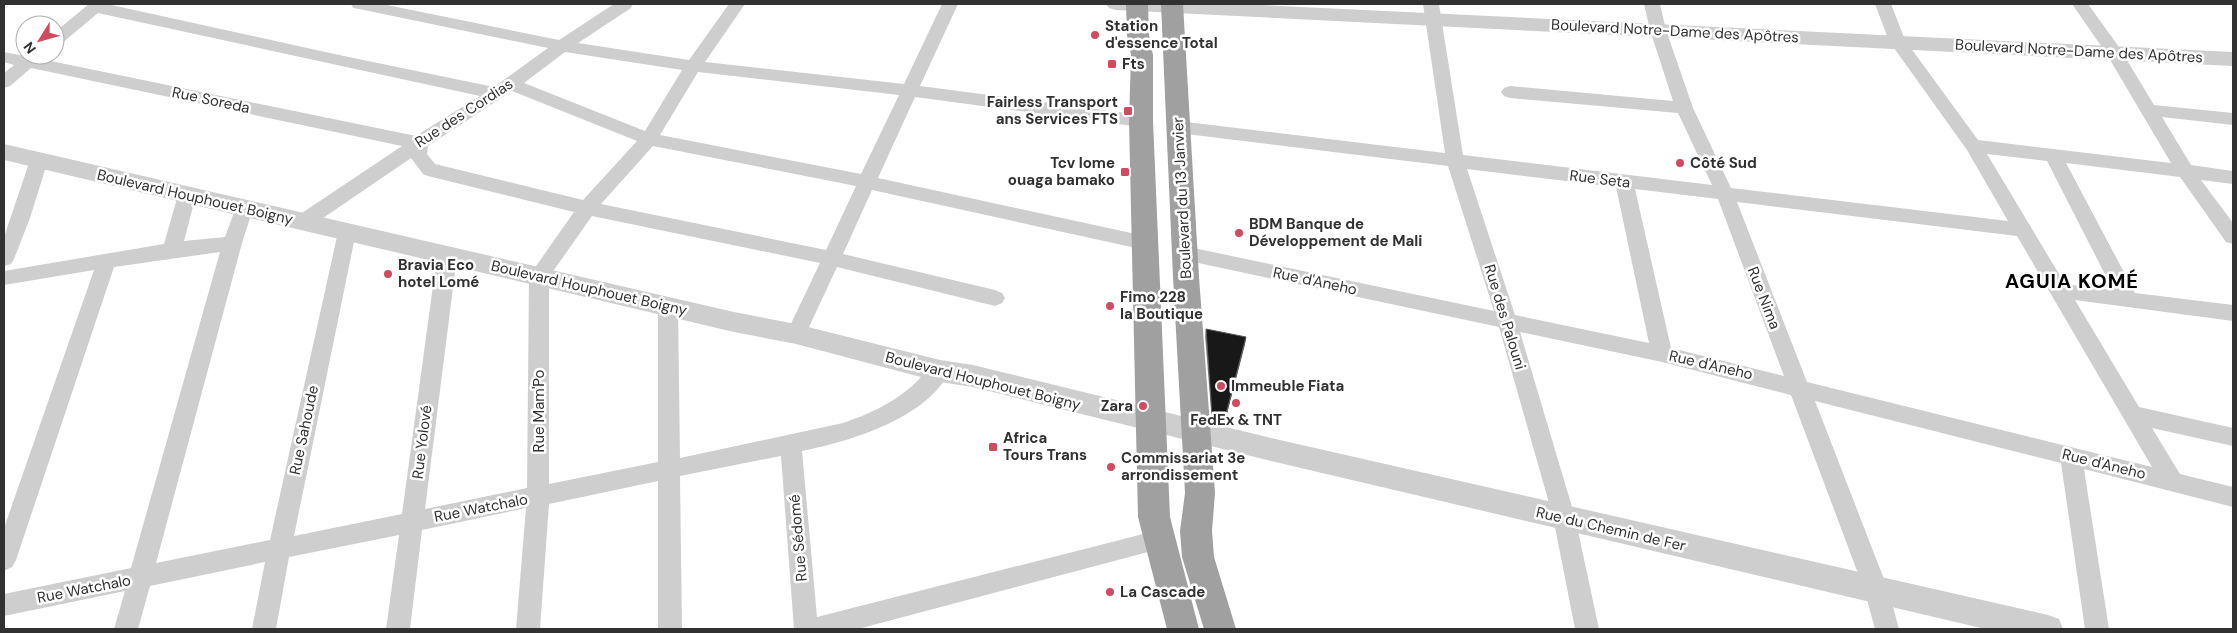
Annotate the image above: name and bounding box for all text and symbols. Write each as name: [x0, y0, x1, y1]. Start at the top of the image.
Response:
north arrow: [15, 15, 65, 65]
street label: Boulevard Notre-Dame des Apôtres: [1551, 15, 1799, 47]
place label: Station d'essence Total: [1105, 16, 1218, 53]
marker: Station d'essence Total: [1089, 29, 1101, 41]
street label: Boulevard Notre-Dame des Apôtres: [1955, 35, 2203, 67]
text: N: [19, 38, 40, 57]
place label: Fts: [1122, 54, 1145, 74]
marker: Fts: [1106, 58, 1118, 70]
street label: Rue des Cordias: [411, 74, 517, 152]
street label: Rue Soreda: [170, 82, 252, 118]
place label: Fairless Transport ans Services FTS: [987, 92, 1118, 129]
marker: Fairless Transport ans Services FTS: [1122, 105, 1134, 117]
street label: Boulevard du 13 Janvier: [1168, 116, 1196, 279]
place label: Tcv lome ouaga bamako: [1008, 153, 1115, 190]
place label: Côté Sud: [1690, 153, 1757, 173]
marker: Côté Sud: [1674, 157, 1686, 169]
street label: Boulevard Houphouet Boigny: [95, 165, 296, 229]
street label: Rue Seta: [1568, 165, 1632, 193]
marker: Tcv lome ouaga bamako: [1119, 166, 1131, 178]
place label: BDM Banque de Développement de Mali: [1249, 214, 1422, 251]
marker: BDM Banque de Développement de Mali: [1233, 227, 1245, 239]
place label: Bravia Eco hotel Lomé: [398, 255, 479, 292]
street label: Boulevard Houphouet Boigny: [489, 256, 690, 320]
street label: Rue d'Aneho: [1271, 262, 1359, 300]
street label: Rue des Palouni: [1479, 262, 1531, 372]
street label: Rue Nima: [1743, 264, 1785, 332]
marker: Bravia Eco hotel Lomé: [382, 268, 394, 280]
district label: AGUIA KOMÉ: [2005, 268, 2139, 294]
place label: Fimo 228 la Boutique: [1120, 287, 1203, 324]
marker: Fimo 228 la Boutique: [1104, 300, 1116, 312]
street label: Rue d'Aneho: [1667, 346, 1755, 384]
street label: Boulevard Houphouet Boigny: [883, 347, 1083, 415]
street label: Rue Mam'Po: [529, 369, 549, 452]
place label: Immeuble Fiata: [1231, 376, 1344, 396]
marker: Immeuble Fiata: [1215, 380, 1227, 392]
street label: Rue Sahoude: [285, 383, 323, 477]
place label: Zara: [1101, 396, 1133, 416]
marker: FedEx & TNT: [1230, 397, 1242, 409]
marker: Zara: [1137, 400, 1149, 412]
street label: Rue Yolové: [408, 404, 436, 480]
place label: FedEx & TNT: [1190, 410, 1282, 430]
place label: Africa Tours Trans: [1003, 428, 1087, 465]
marker: Africa Tours Trans: [987, 441, 999, 453]
street label: Rue d'Aneho: [2060, 444, 2148, 484]
place label: Commissariat 3e arrondissement: [1121, 448, 1245, 485]
marker: Commissariat 3e arrondissement: [1105, 461, 1117, 473]
street label: Rue Watchalo: [432, 489, 530, 527]
street label: Rue Sédomé: [784, 494, 812, 582]
street label: Rue du Chemin de Fer: [1534, 502, 1688, 556]
street label: Rue Watchalo: [35, 570, 133, 608]
place label: La Cascade: [1120, 582, 1205, 602]
marker: La Cascade: [1104, 586, 1116, 598]

